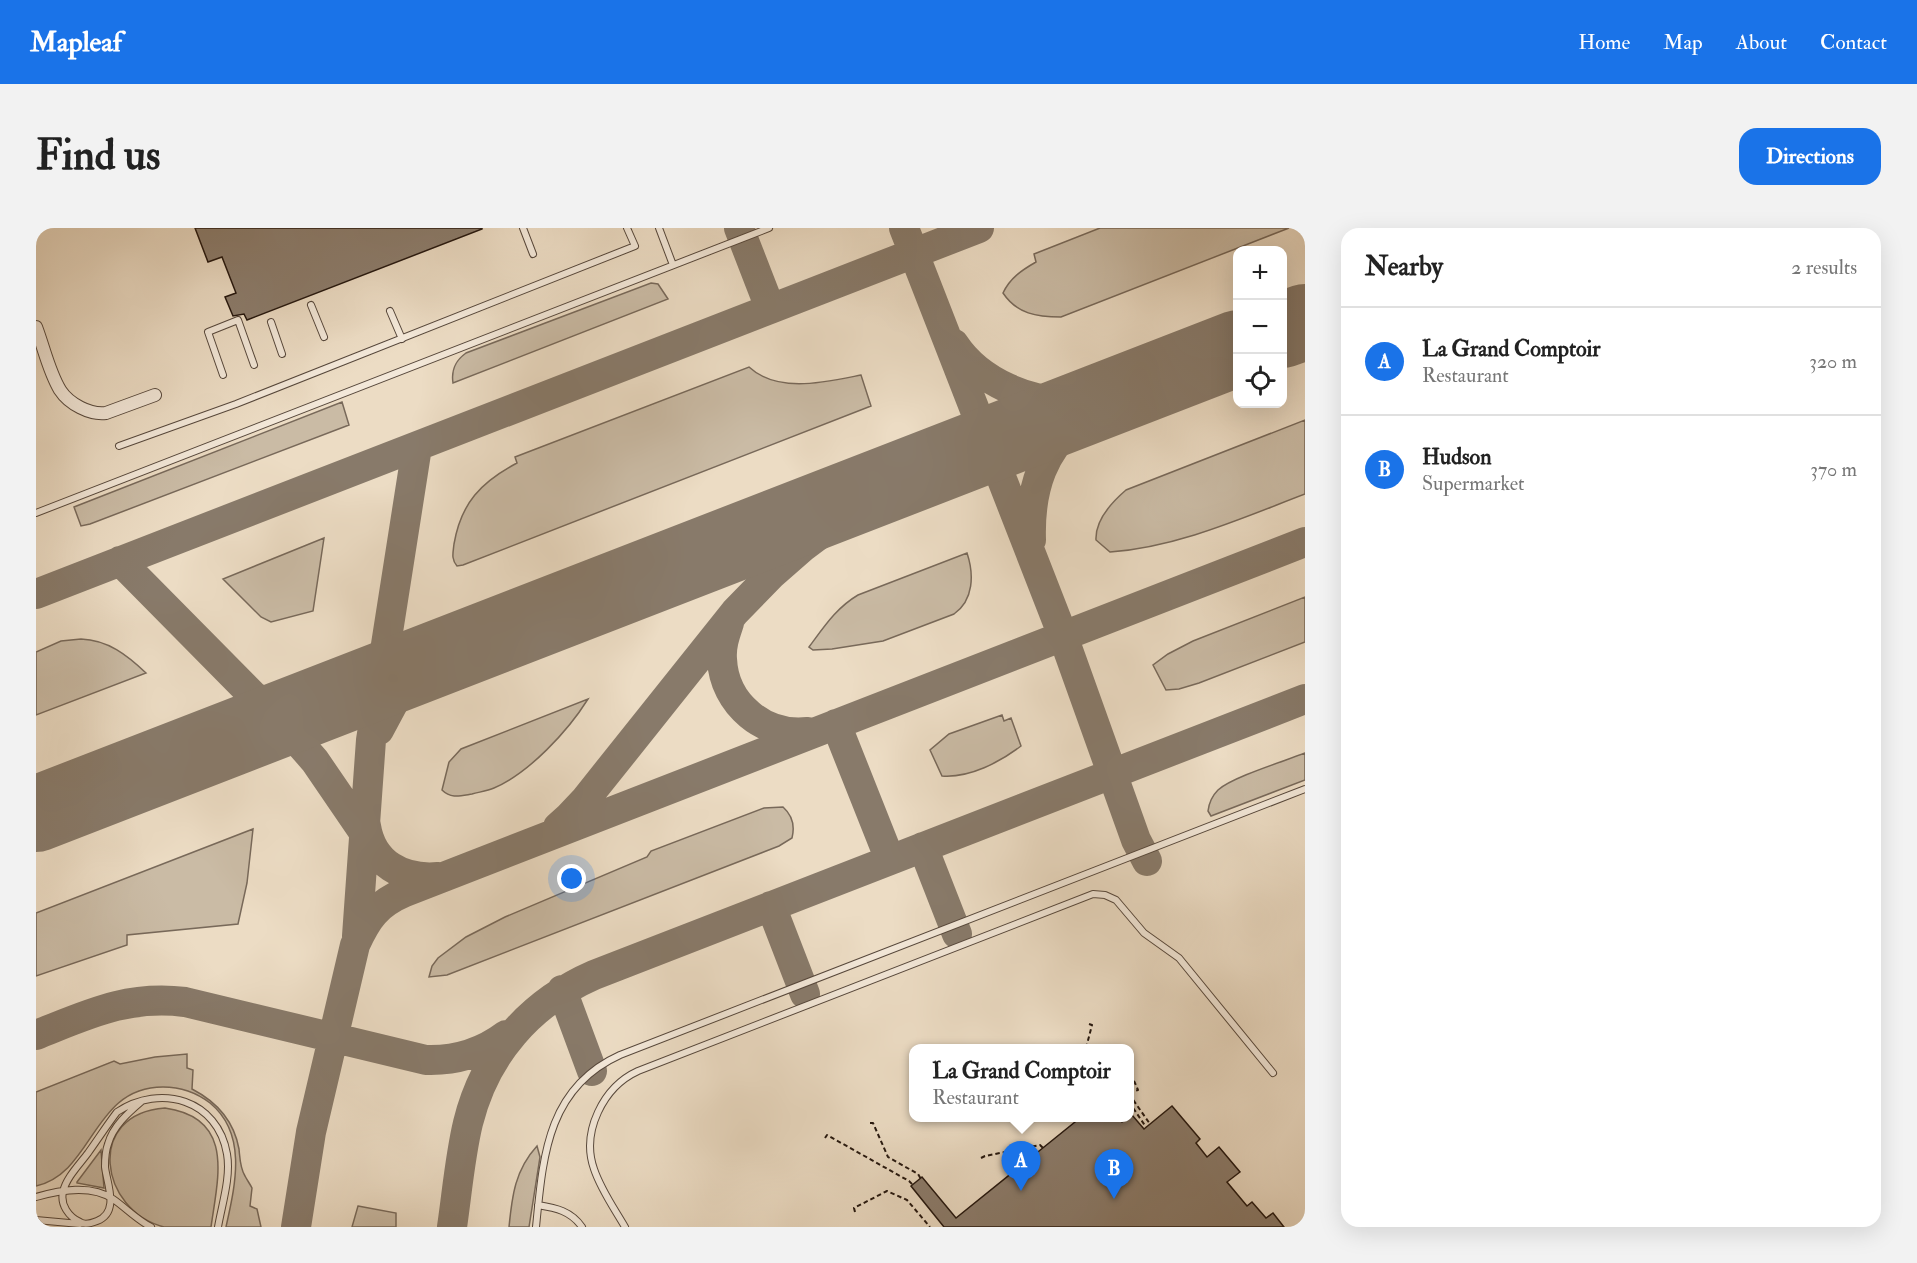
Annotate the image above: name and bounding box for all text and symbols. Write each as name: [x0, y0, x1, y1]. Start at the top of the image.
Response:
text: Mapleaf: [30, 25, 122, 60]
text: Home: [1578, 29, 1630, 56]
text: Map: [1663, 29, 1703, 56]
text: About: [1736, 29, 1787, 56]
text: Contact: [1820, 29, 1887, 56]
button: Directions: [1739, 128, 1881, 185]
text: Find us: [36, 130, 160, 182]
map controls: [1233, 246, 1287, 408]
button: +: [1233, 246, 1287, 300]
text: Nearby: [1365, 251, 1443, 283]
text: 2 results: [1791, 255, 1857, 280]
button: −: [1233, 300, 1287, 354]
text: La Grand Comptoir: [1422, 335, 1601, 363]
text: A: [1378, 349, 1391, 374]
text: 320 m: [1809, 349, 1857, 374]
button: locate: [1233, 354, 1287, 408]
text: Restaurant: [1422, 363, 1509, 388]
text: Hudson: [1422, 443, 1492, 471]
text: B: [1378, 457, 1391, 482]
text: 370 m: [1810, 457, 1857, 482]
text: Supermarket: [1422, 471, 1525, 496]
your location: [557, 864, 586, 893]
popup: [909, 1044, 1134, 1122]
text: La Grand Comptoir: [932, 1057, 1111, 1085]
text: Restaurant: [932, 1085, 1019, 1110]
pin: A: [1002, 1142, 1040, 1191]
pin: B: [1094, 1150, 1134, 1199]

